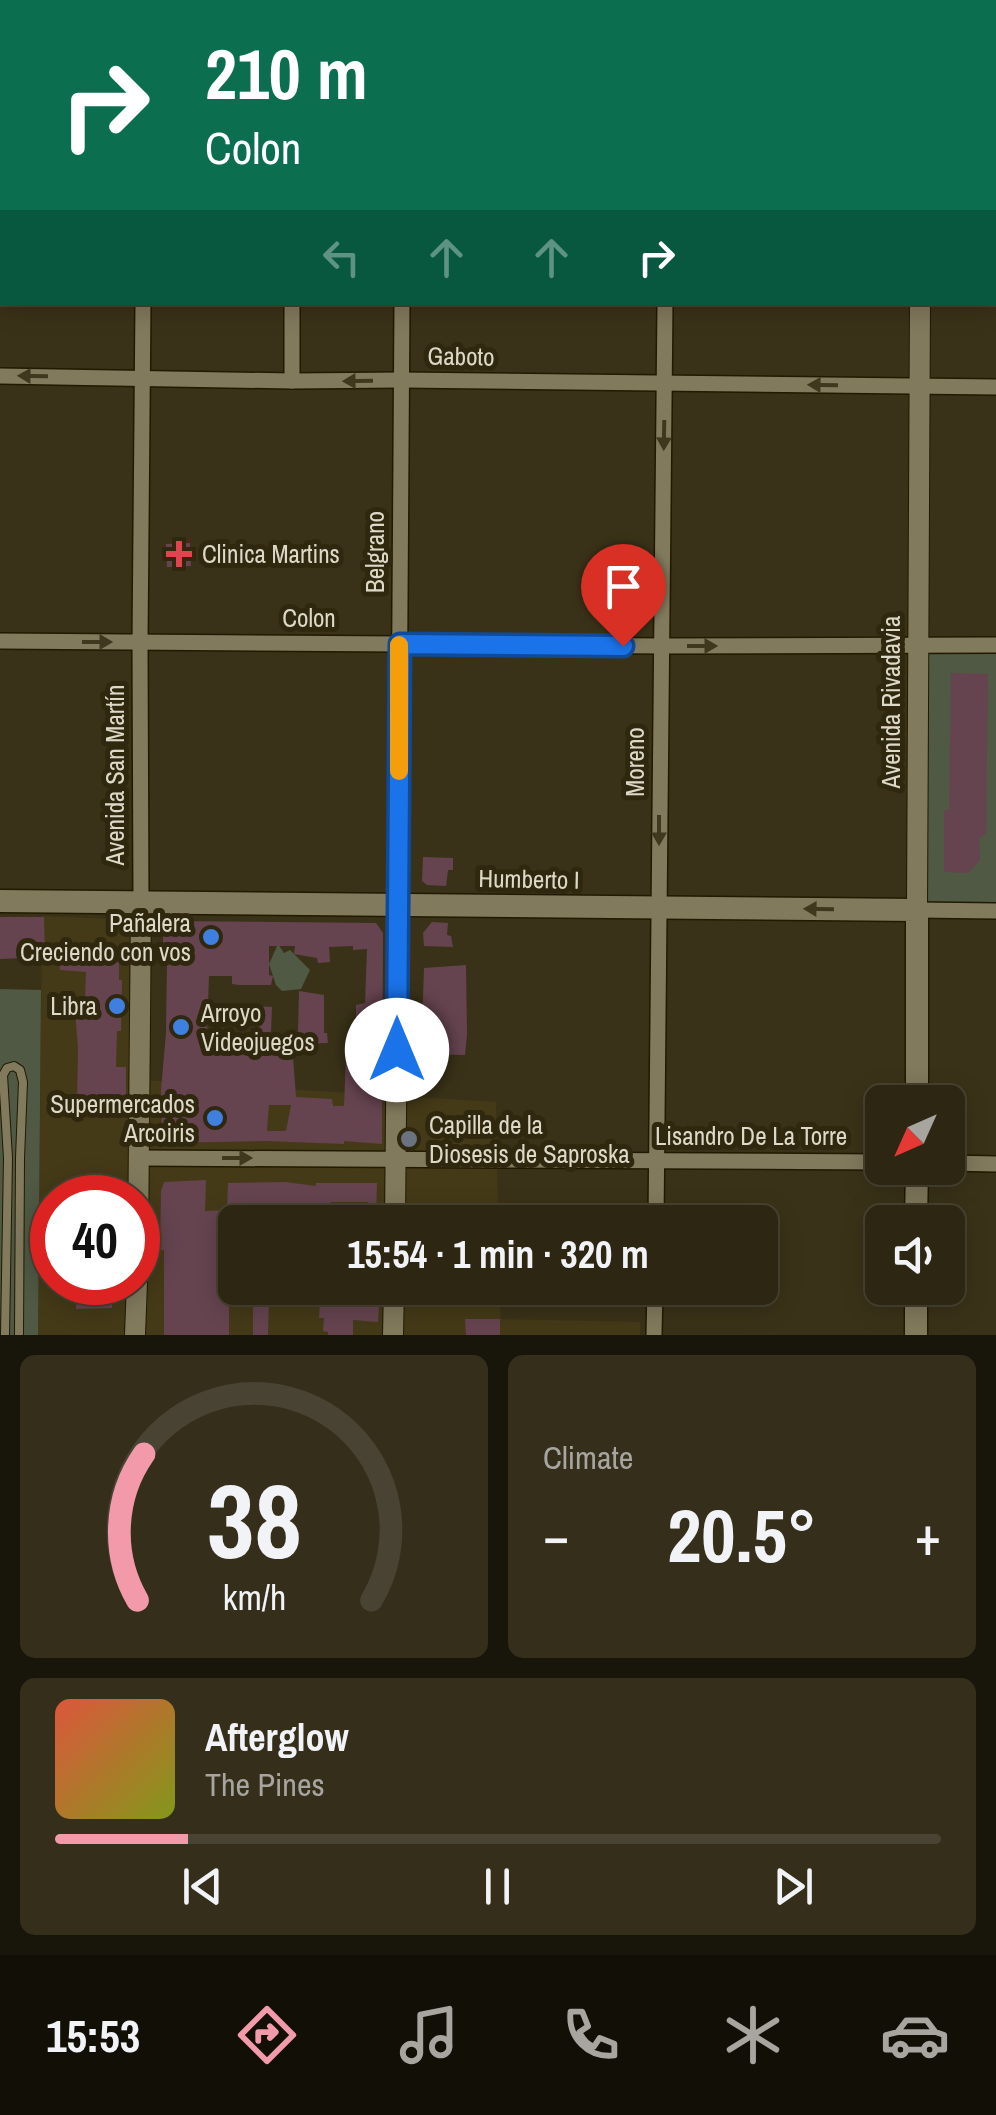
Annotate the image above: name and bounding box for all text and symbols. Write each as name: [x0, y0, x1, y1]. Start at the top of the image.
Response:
text: 210 m: [205, 27, 368, 121]
icon: right: [40, 40, 170, 170]
text: Colon: [205, 117, 301, 178]
icon: left: [314, 230, 369, 285]
icon: ahead: [419, 230, 474, 285]
icon: ahead: [524, 230, 579, 285]
icon: right: [629, 230, 684, 285]
street label: Gaboto: [427, 338, 495, 374]
one-way arrow: [17, 368, 49, 384]
one-way arrow: [342, 373, 374, 389]
one-way arrow: [807, 377, 839, 393]
one-way arrow: [656, 419, 672, 451]
street label: Belgrano: [358, 511, 392, 593]
place label: Clinica Martins: [202, 537, 340, 571]
marker: Clinica Martins: [166, 541, 192, 567]
pin: [581, 544, 666, 647]
icon: arrive: [596, 559, 651, 614]
street label: Colon: [282, 601, 336, 635]
street label: Avenida Rivadavia: [874, 615, 908, 789]
one-way arrow: [82, 634, 114, 650]
one-way arrow: [687, 638, 719, 654]
street label: Avenida San Martín: [98, 685, 132, 866]
street label: Moreno: [618, 727, 652, 797]
one-way arrow: [651, 814, 667, 846]
street label: Humberto I: [478, 861, 580, 897]
one-way arrow: [803, 901, 835, 917]
place label: Pañalera Creciendo con vos: [20, 906, 192, 969]
marker: Pañalera Creciendo con vos: [200, 926, 222, 948]
place label: Libra: [50, 989, 98, 1023]
marker: Libra: [106, 995, 128, 1017]
place label: Arroyo Videojuegos: [200, 996, 315, 1059]
position arrow: [345, 998, 449, 1102]
marker: Arroyo Videojuegos: [170, 1016, 192, 1038]
north arrow: [865, 1085, 965, 1185]
map controls: [865, 1085, 965, 1305]
place label: Supermercados Arcoiris: [50, 1087, 195, 1150]
marker: Supermercados Arcoiris: [204, 1107, 226, 1129]
place label: Capilla de la Diosesis de Saproska: [429, 1108, 630, 1171]
street label: Lisandro De La Torre: [655, 1119, 847, 1153]
marker: Capilla de la Diosesis de Saproska: [398, 1128, 420, 1150]
one-way arrow: [222, 1150, 254, 1166]
speed limit sign: 40: [30, 1175, 160, 1305]
button: sound: [865, 1205, 965, 1305]
text: 15:54 · 1 min · 320 m: [347, 1229, 649, 1280]
text: Climate: [543, 1436, 633, 1479]
text: 38: [207, 1450, 301, 1590]
text: 20.5°: [667, 1484, 817, 1585]
text: −: [543, 1498, 569, 1572]
text: +: [915, 1498, 941, 1572]
text: km/h: [222, 1573, 286, 1621]
text: Afterglow: [205, 1712, 349, 1763]
text: The Pines: [205, 1763, 325, 1806]
icon: previous: [175, 1859, 230, 1914]
icon: pause: [470, 1859, 525, 1914]
icon: next: [766, 1859, 821, 1914]
icon: directions: [232, 2000, 302, 2070]
icon: music: [394, 2000, 464, 2070]
icon: phone: [556, 2000, 626, 2070]
icon: climate: [718, 2000, 788, 2070]
icon: car: [880, 2000, 950, 2070]
text: 15:53: [46, 2005, 140, 2066]

